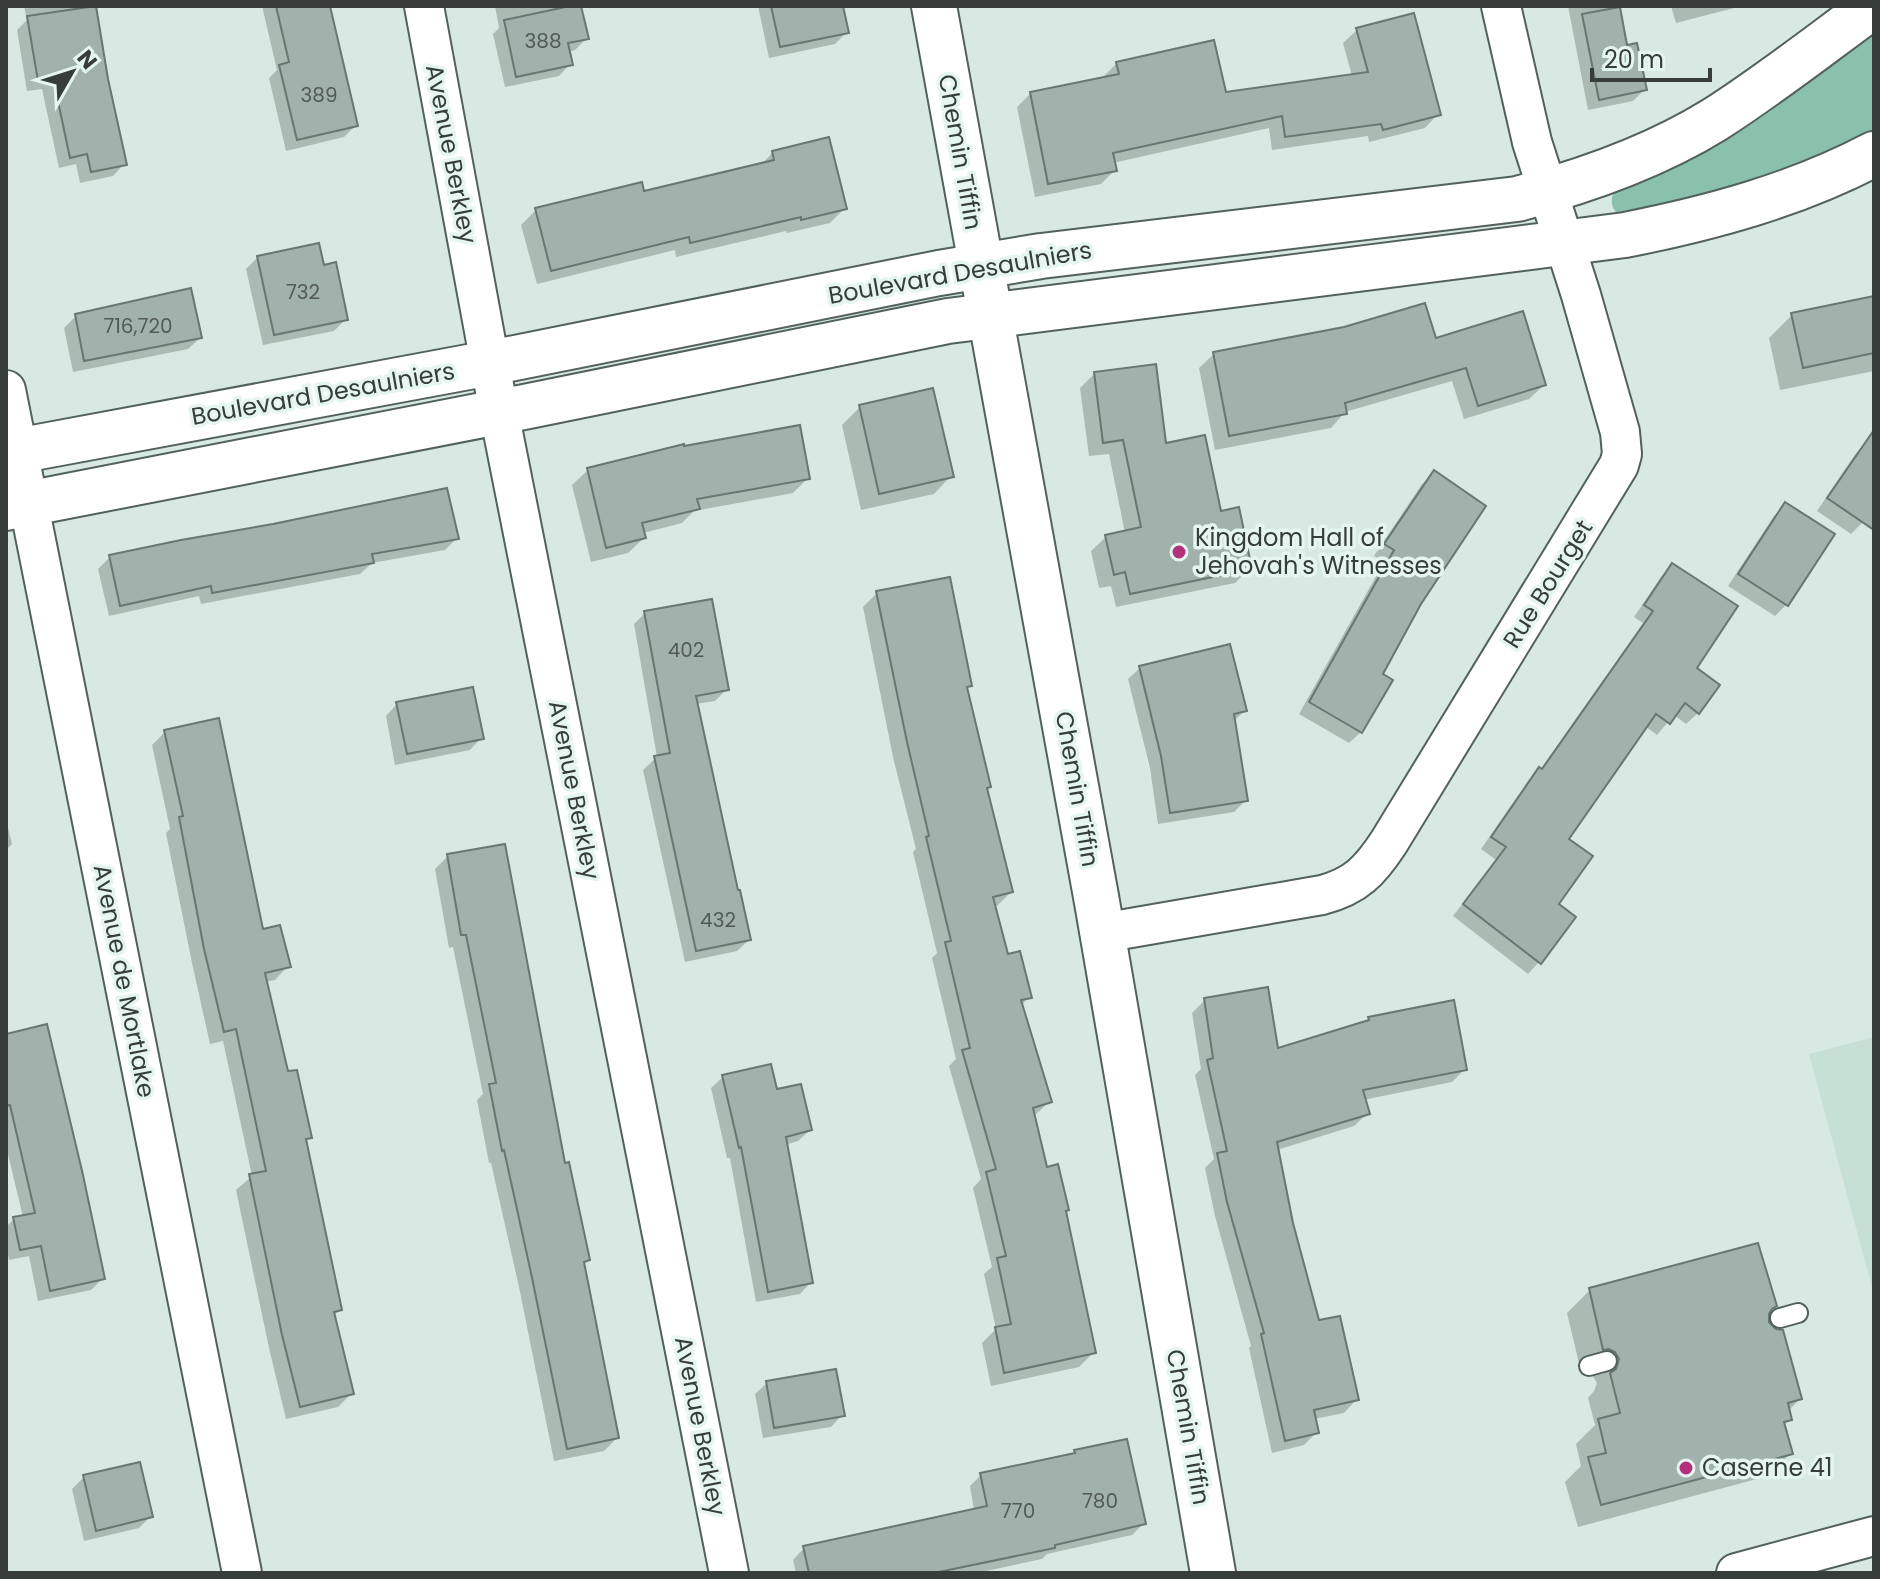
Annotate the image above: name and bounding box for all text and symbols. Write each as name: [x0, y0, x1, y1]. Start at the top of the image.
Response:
house number: 388: [524, 27, 562, 55]
north arrow: [32, 32, 112, 112]
scale bar: [1592, 32, 1710, 82]
text: 20 m: [1604, 43, 1664, 76]
text: N: [70, 44, 104, 76]
street label: Avenue Berkley: [418, 62, 485, 247]
street label: Chemin Tiffin: [931, 72, 990, 232]
house number: 389: [301, 81, 338, 109]
street label: Boulevard Desaulniers: [826, 233, 1094, 312]
house number: 732: [286, 278, 320, 306]
house number: 716,720: [104, 312, 172, 340]
street label: Boulevard Desaulniers: [189, 354, 457, 433]
street label: Rue Bourget: [1495, 513, 1600, 654]
place label: Kingdom Hall of Jehovah's Witnesses: [1195, 521, 1442, 582]
marker: Kingdom Hall of Jehovah's Witnesses: [1170, 543, 1188, 561]
house number: 402: [668, 636, 704, 664]
street label: Avenue Berkley: [541, 698, 608, 883]
street label: Chemin Tiffin: [1048, 709, 1107, 869]
street label: Avenue de Mortlake: [86, 861, 163, 1100]
house number: 432: [700, 906, 736, 934]
street label: Avenue Berkley: [667, 1334, 734, 1519]
street label: Chemin Tiffin: [1159, 1347, 1218, 1507]
place label: Caserne 41: [1702, 1451, 1833, 1484]
marker: Caserne 41: [1677, 1459, 1695, 1477]
house number: 780: [1082, 1487, 1118, 1515]
house number: 770: [1001, 1497, 1035, 1525]

